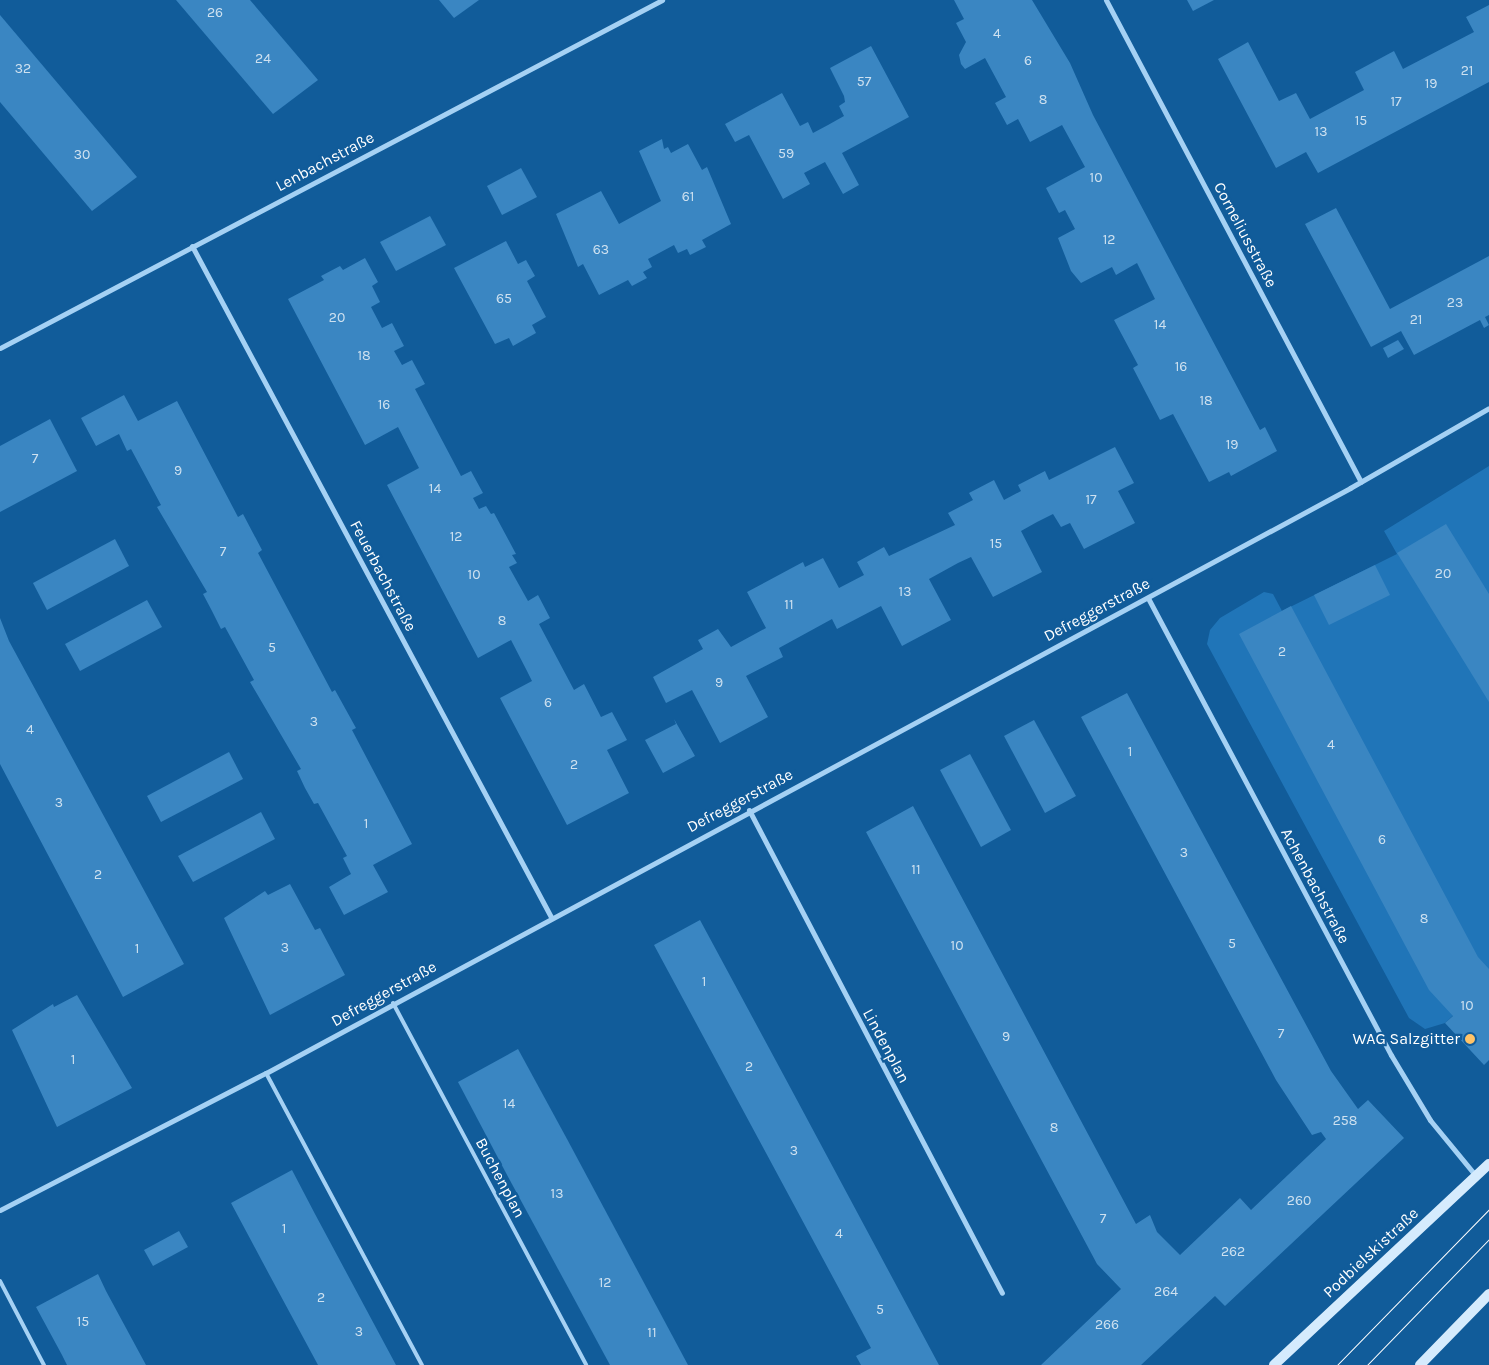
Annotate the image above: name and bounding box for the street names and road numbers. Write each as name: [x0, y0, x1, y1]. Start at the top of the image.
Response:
street label: Lenbachstraße: [273, 128, 377, 196]
street label: Corneliusstraße: [1209, 179, 1281, 291]
street label: Feuerbachstraße: [346, 517, 420, 635]
street label: Defreggerstraße: [1041, 574, 1153, 646]
street label: Defreggerstraße: [684, 765, 796, 837]
street label: Achenbachstraße: [1276, 825, 1354, 947]
street label: Defreggerstraße: [328, 957, 440, 1031]
street label: Lindenplan: [858, 1005, 914, 1087]
street label: Buchenplan: [471, 1135, 529, 1221]
street label: Podbielskistraße: [1319, 1204, 1423, 1302]

